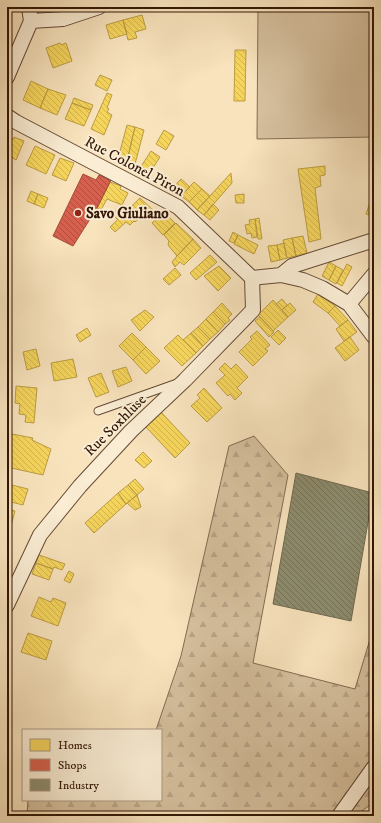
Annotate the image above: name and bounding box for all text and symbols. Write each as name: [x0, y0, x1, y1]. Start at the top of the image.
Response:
street label: Rue Colonel Piron: [81, 132, 188, 201]
place label: Savo Giuliano: [86, 204, 169, 223]
marker: Savo Giuliano: [73, 208, 83, 218]
street label: Rue Soxhluse: [80, 390, 150, 460]
legend: [22, 729, 162, 801]
text: Homes: [58, 738, 92, 753]
text: Shops: [58, 758, 86, 773]
text: Industry: [58, 778, 99, 793]

